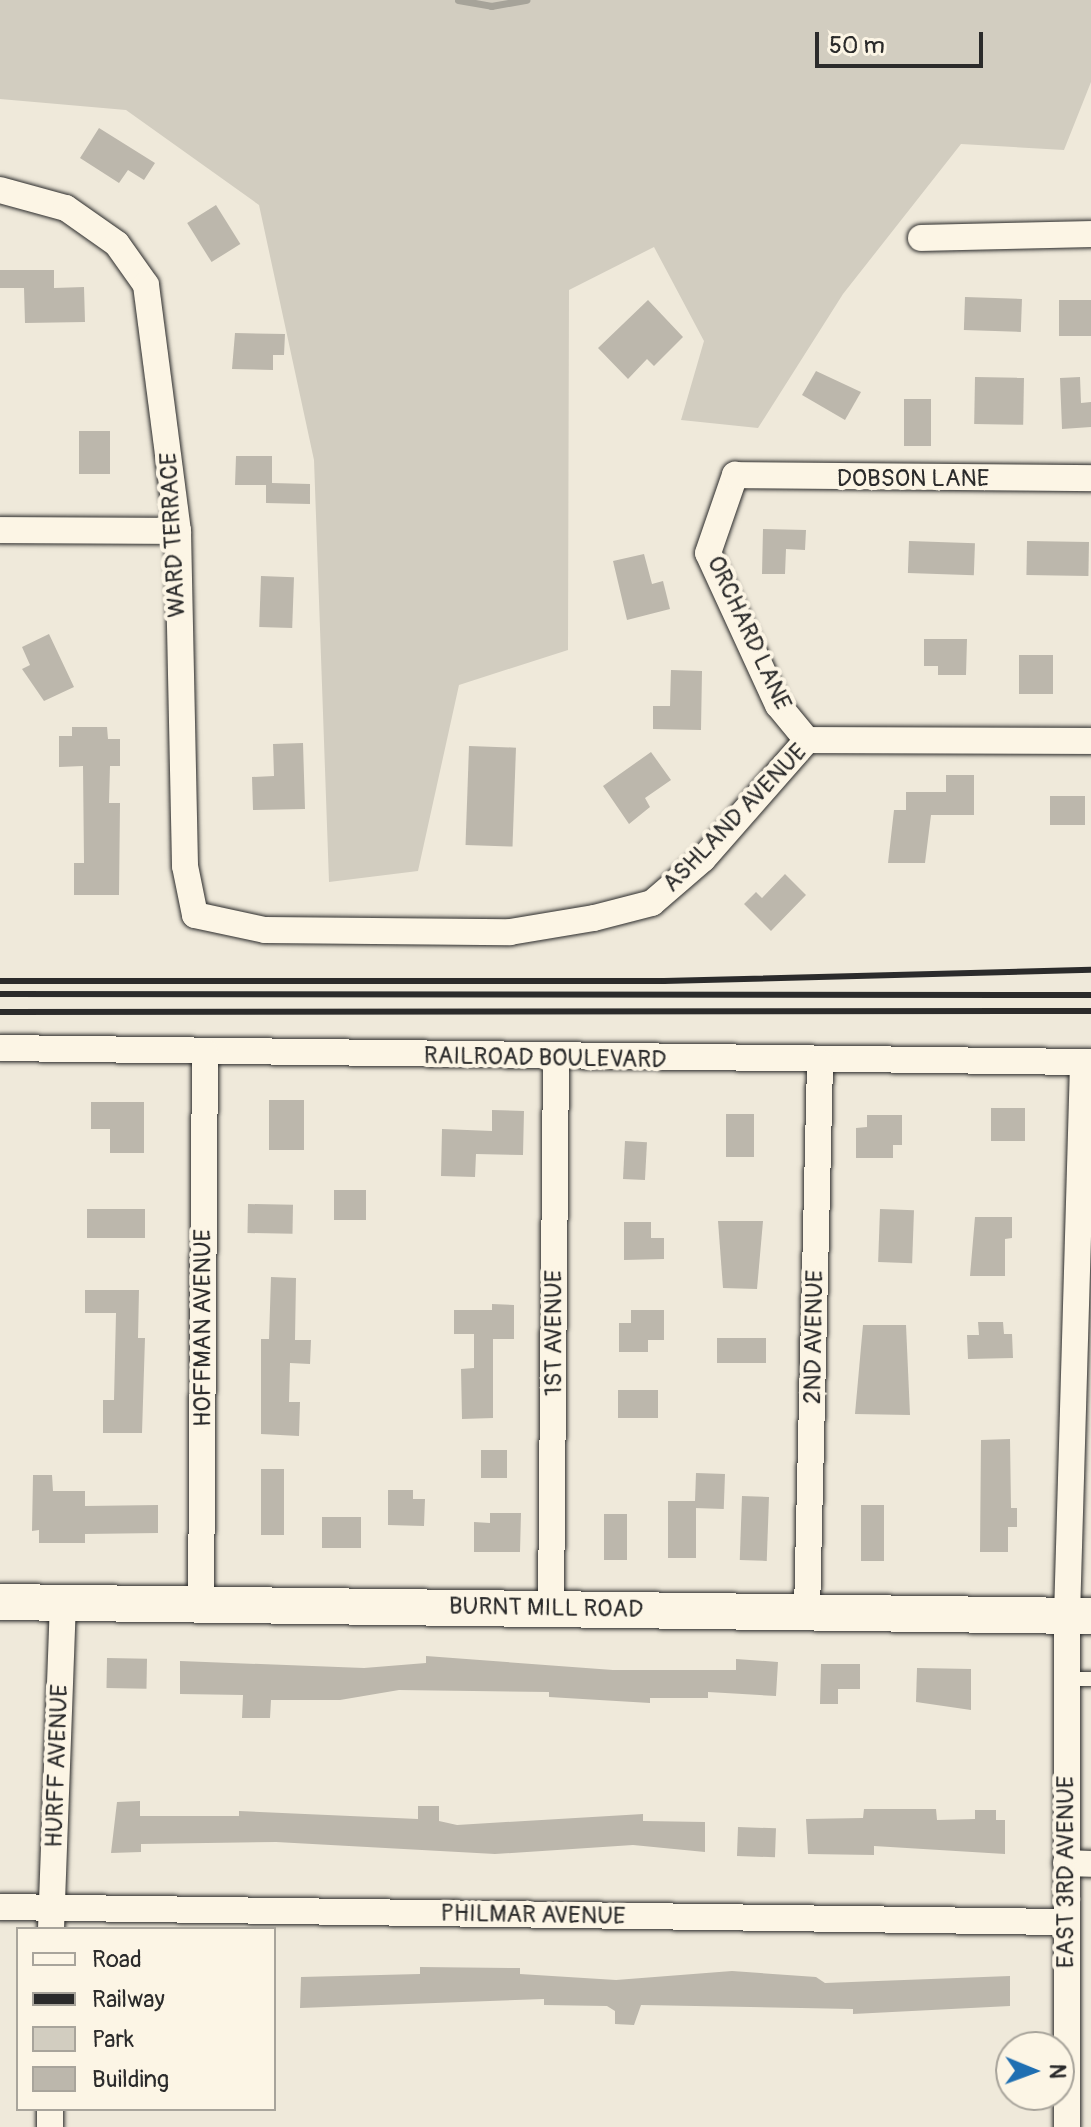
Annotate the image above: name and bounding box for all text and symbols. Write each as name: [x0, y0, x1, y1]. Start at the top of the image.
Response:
scale bar: [819, 16, 987, 66]
text: 50 m: [829, 31, 885, 60]
street label: WARD TERRACE: [154, 452, 192, 618]
street label: DOBSON LANE: [837, 465, 989, 493]
street label: ORCHARD LANE: [701, 551, 797, 715]
street label: ASHLAND AVENUE: [657, 738, 813, 898]
street label: RAILROAD BOULEVARD: [424, 1041, 666, 1075]
street label: HOFFMAN AVENUE: [189, 1229, 217, 1427]
street label: 1ST AVENUE: [540, 1270, 568, 1396]
street label: 2ND AVENUE: [798, 1270, 830, 1404]
street label: BURNT MILL ROAD: [449, 1592, 643, 1624]
street label: HURFF AVENUE: [40, 1684, 74, 1848]
street label: EAST 3RD AVENUE: [1052, 1776, 1080, 1968]
street label: PHILMAR AVENUE: [440, 1899, 626, 1931]
legend: [16, 1927, 276, 2111]
text: Road: [92, 1945, 142, 1974]
text: Railway: [92, 1985, 165, 2014]
text: Park: [92, 2025, 134, 2054]
north arrow: [995, 2031, 1075, 2111]
text: N: [1043, 2064, 1071, 2079]
text: Building: [92, 2065, 169, 2094]

